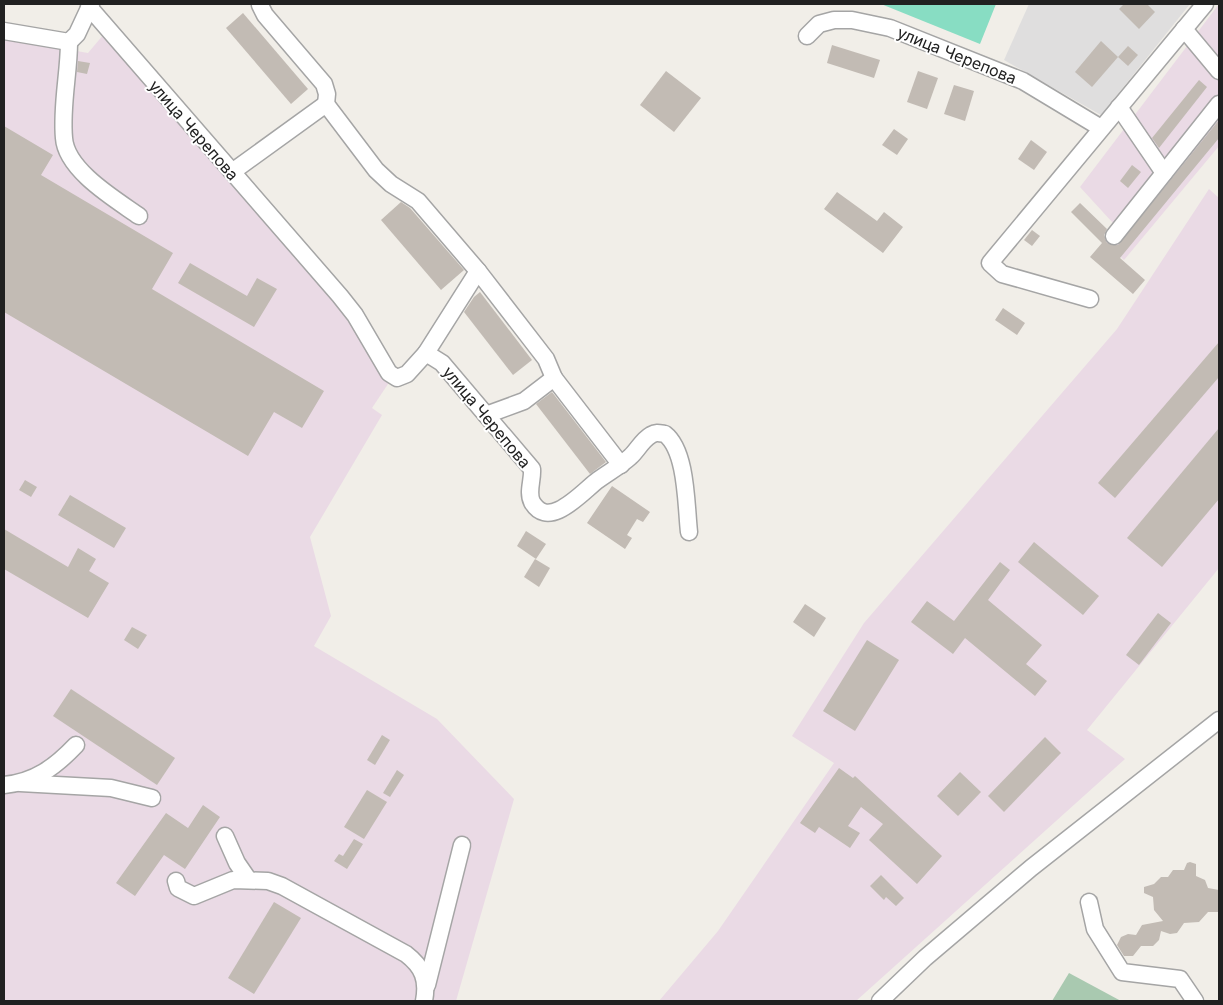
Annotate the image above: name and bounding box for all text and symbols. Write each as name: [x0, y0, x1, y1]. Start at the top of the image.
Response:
street label: улица Черепова: [895, 22, 1019, 88]
street label: улица Черепова: [145, 76, 243, 184]
street label: улица Черепова: [439, 362, 535, 472]

